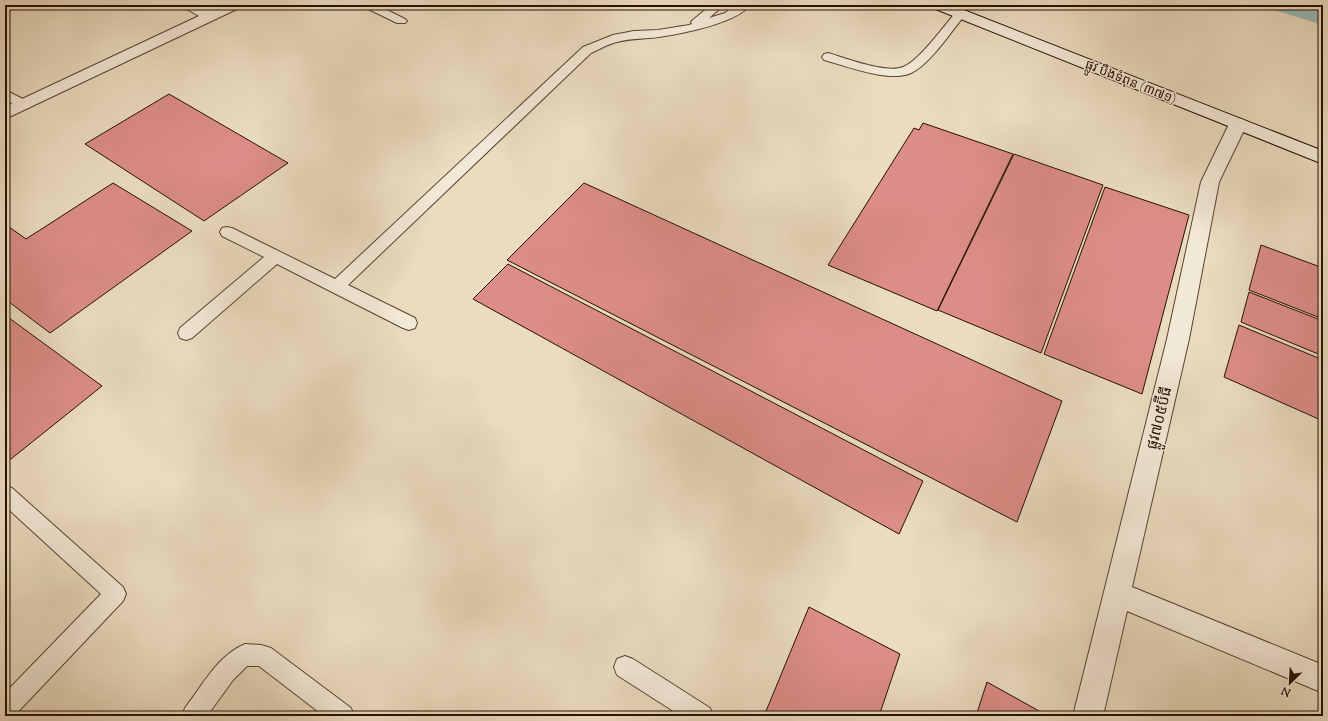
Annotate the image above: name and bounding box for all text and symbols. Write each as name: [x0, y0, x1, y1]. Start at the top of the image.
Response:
street label: ផ្លូវ បឹងទំពុន (៣៧១): [1082, 56, 1179, 110]
street label: ផ្លូវ៧០៥ប៊ីធី: [1141, 384, 1180, 452]
north arrow: [1270, 663, 1310, 703]
text: N: [1279, 682, 1295, 701]

